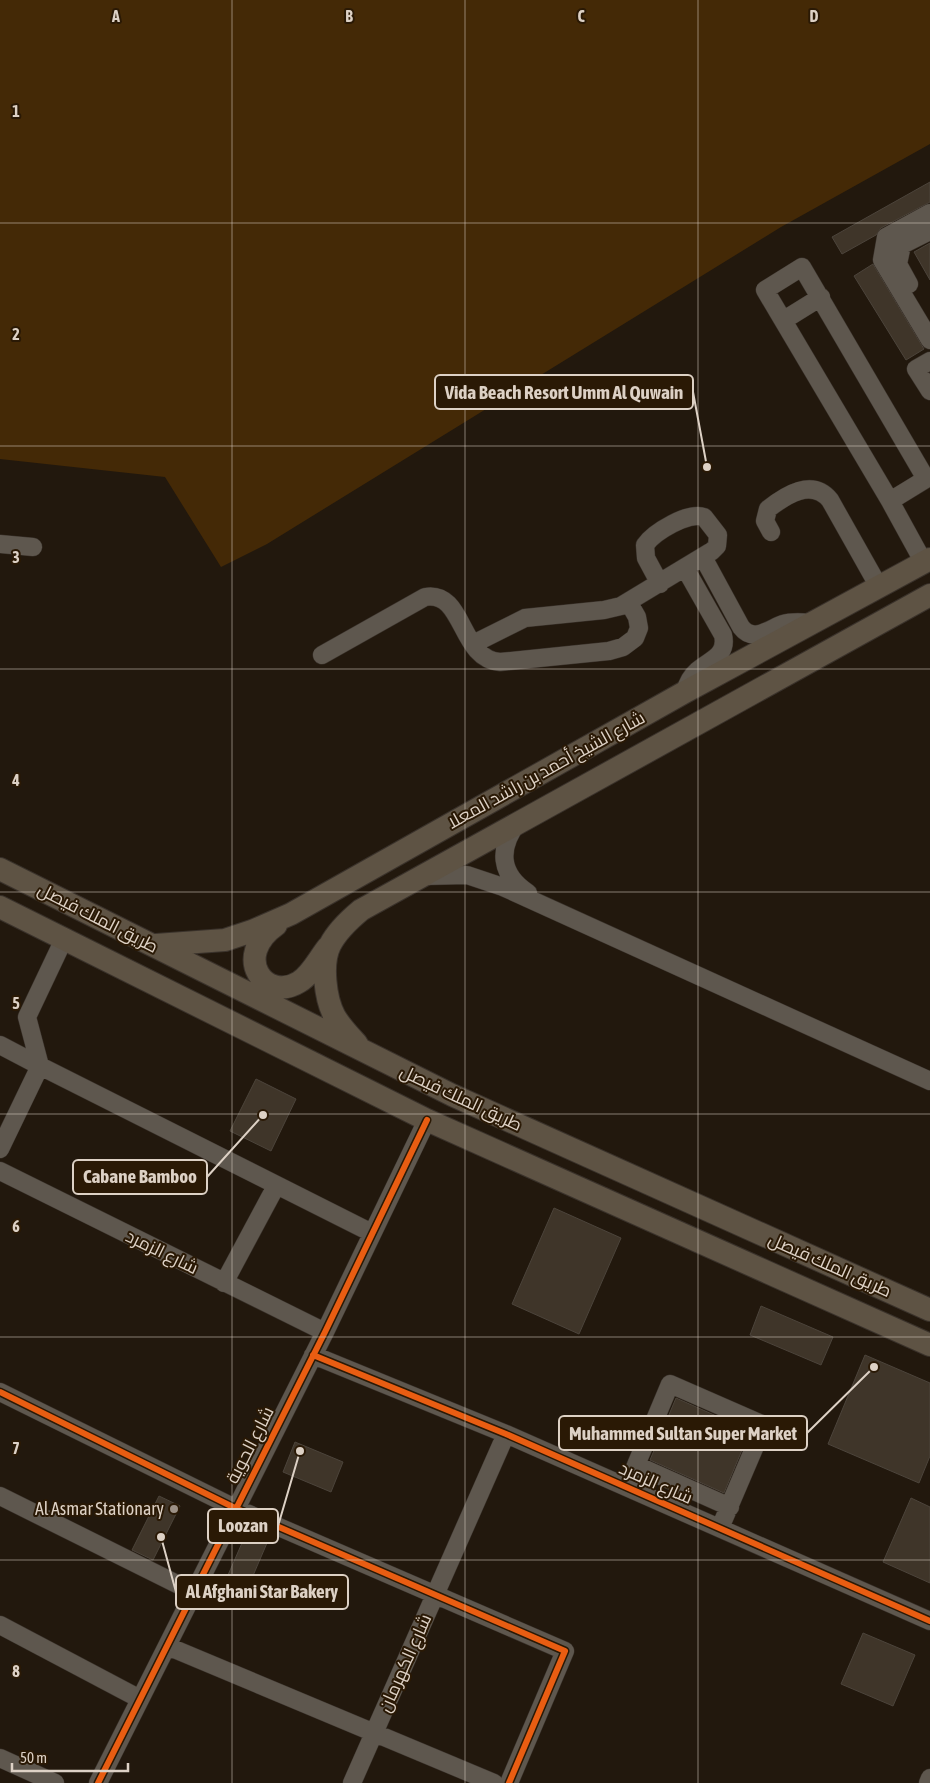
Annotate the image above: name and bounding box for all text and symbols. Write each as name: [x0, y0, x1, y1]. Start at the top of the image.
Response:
text: A: [111, 7, 120, 25]
text: B: [345, 7, 353, 25]
text: C: [577, 7, 585, 25]
text: D: [810, 7, 819, 25]
text: 1: [12, 102, 20, 120]
text: 2: [12, 325, 20, 343]
callout: Vida Beach Resort Umm Al Quwain: [435, 375, 693, 409]
text: Vida Beach Resort Umm Al Quwain: [444, 381, 683, 403]
text: 3: [12, 548, 20, 566]
street label: شارع الشيخ أحمد بن راشد المعلا: [443, 706, 649, 834]
text: 4: [11, 771, 20, 789]
street label: طريق الملك فيصل: [34, 878, 162, 959]
text: 5: [12, 994, 20, 1012]
street label: طريق الملك فيصل: [396, 1060, 526, 1137]
callout: Cabane Bamboo: [73, 1160, 207, 1194]
text: Cabane Bamboo: [83, 1165, 197, 1187]
text: 6: [12, 1217, 20, 1235]
street label: شارع الزمرد: [122, 1225, 202, 1280]
street label: طريق الملك فيصل: [765, 1228, 895, 1303]
street label: شارع الحوية: [221, 1403, 280, 1488]
callout: Muhammed Sultan Super Market: [559, 1416, 807, 1450]
text: Muhammed Sultan Super Market: [569, 1422, 798, 1444]
text: 7: [12, 1439, 20, 1457]
street label: شارع الزمرد: [615, 1457, 696, 1510]
place label: Al Asmar Stationary: [35, 1498, 164, 1519]
marker: Al Asmar Stationary: [168, 1503, 180, 1515]
callout: Loozan: [208, 1509, 278, 1543]
text: Loozan: [218, 1514, 268, 1536]
callout: Al Afghani Star Bakery: [176, 1575, 348, 1609]
text: Al Afghani Star Bakery: [185, 1580, 338, 1602]
street label: شارع الكهرمان: [374, 1611, 437, 1716]
text: 8: [12, 1662, 20, 1680]
scale bar: [12, 1740, 129, 1772]
text: 50 m: [20, 1749, 47, 1766]

